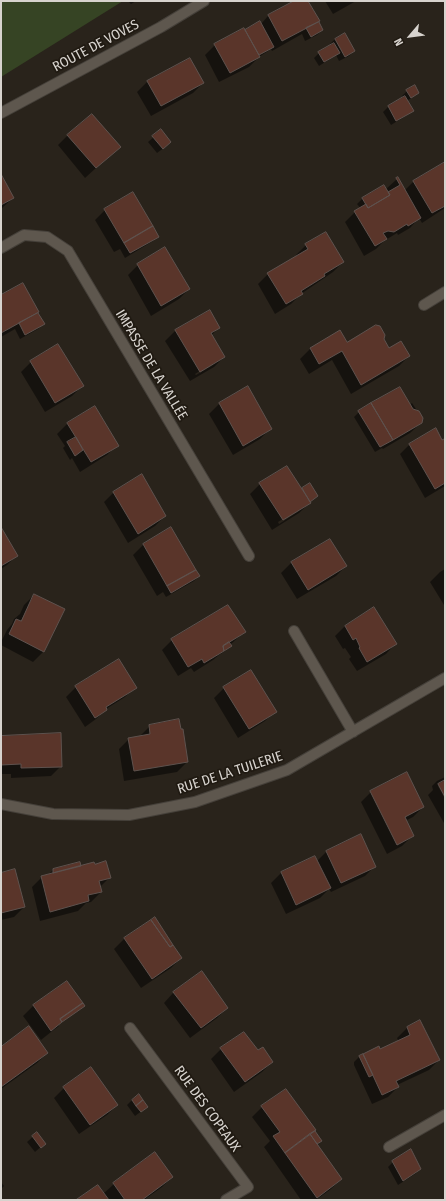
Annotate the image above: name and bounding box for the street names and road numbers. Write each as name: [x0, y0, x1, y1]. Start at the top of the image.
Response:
street label: ROUTE DE VOVES: [50, 16, 142, 76]
street label: IMPASSE DE LA VALLÉE: [111, 307, 191, 423]
street label: RUE DE LA TUILERIE: [175, 748, 285, 798]
street label: RUE DES COPEAUX: [170, 1063, 244, 1155]

